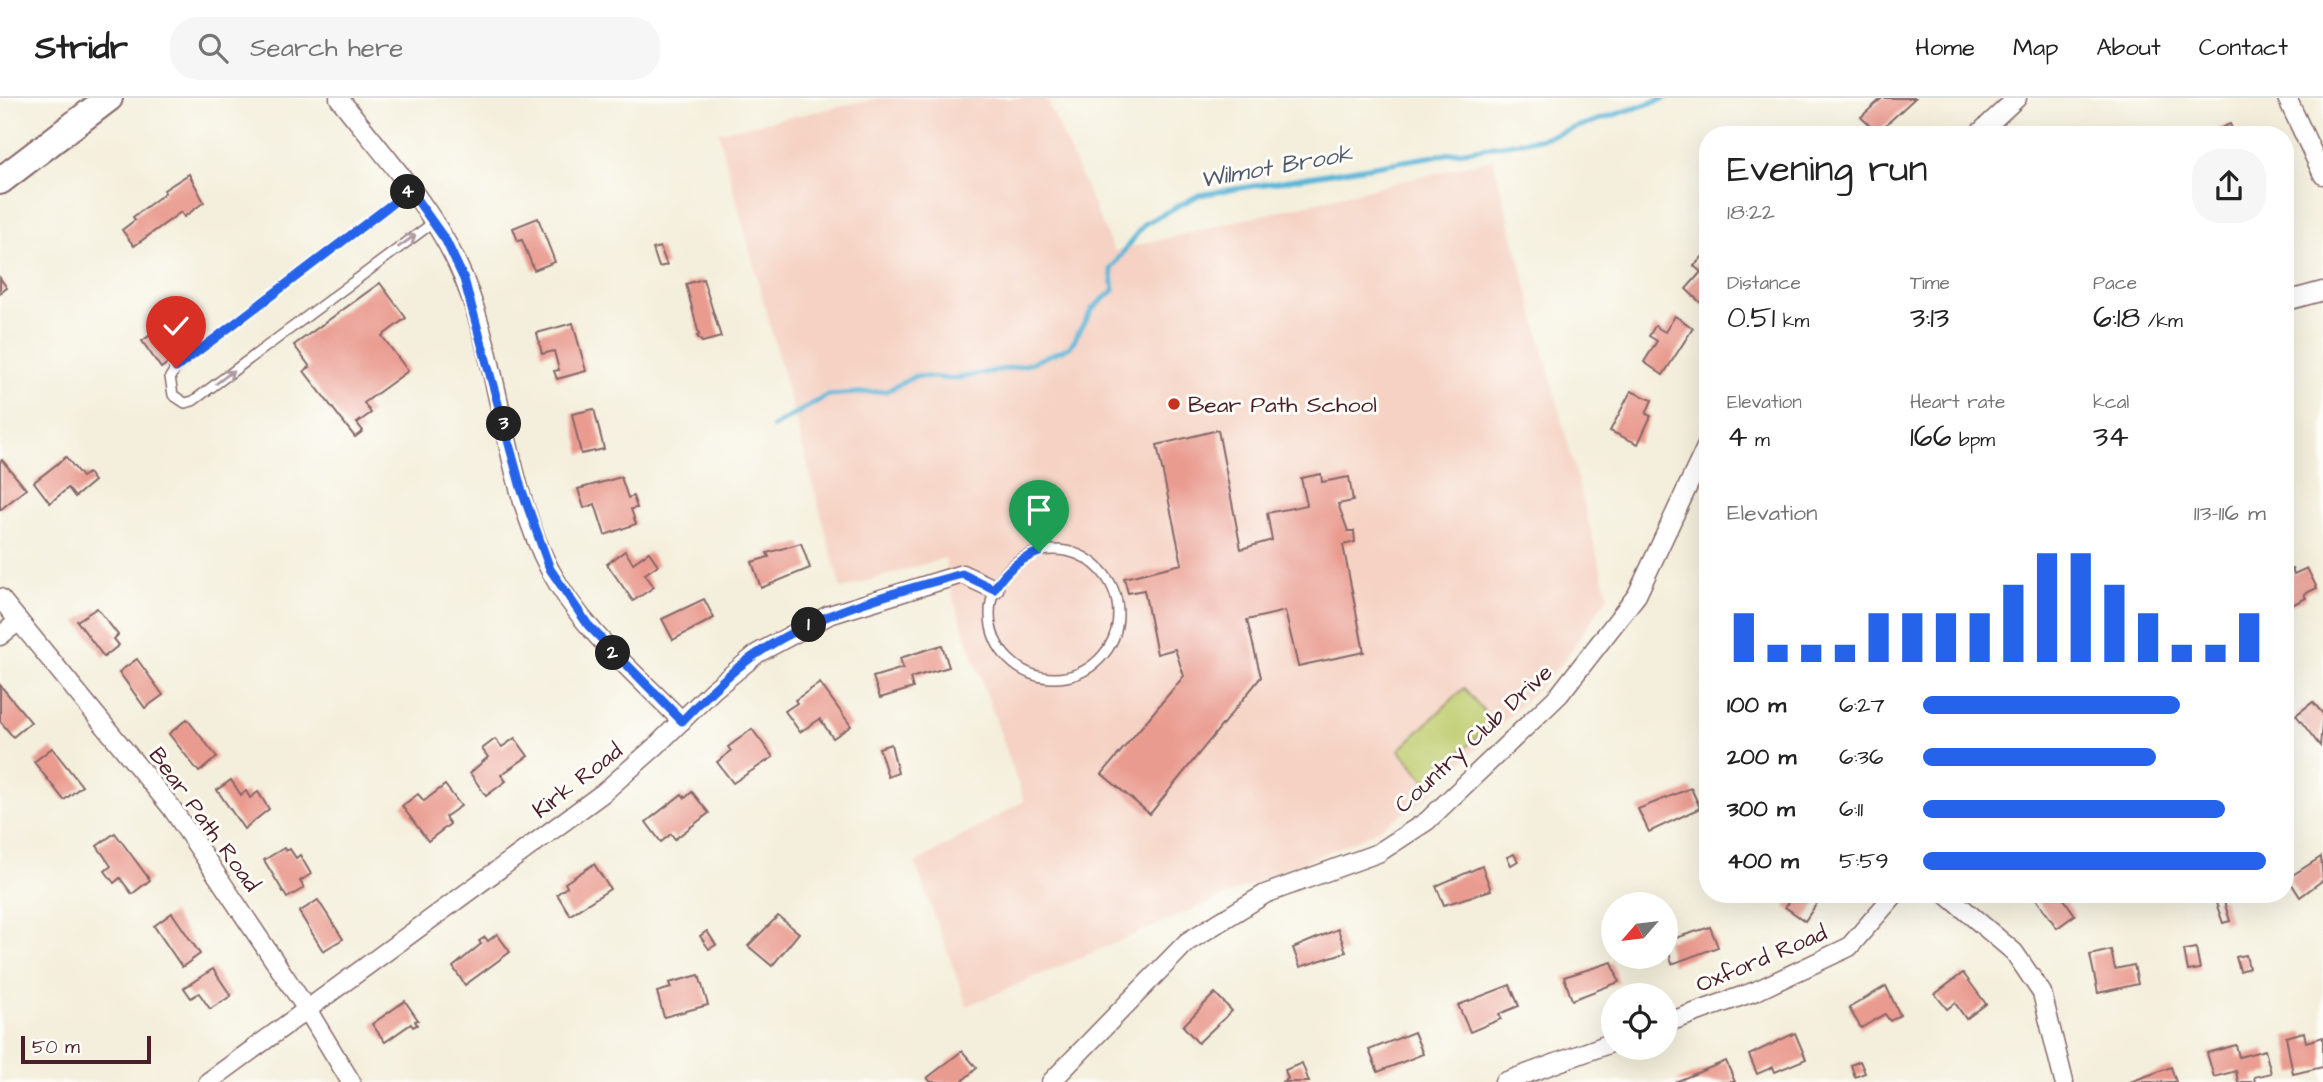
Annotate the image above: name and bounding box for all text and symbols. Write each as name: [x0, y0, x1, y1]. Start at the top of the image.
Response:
search box: [170, 17, 660, 80]
text: Stridr: [35, 25, 128, 71]
icon: search: [194, 29, 232, 67]
text: Search here: [250, 30, 403, 66]
text: Home: [1915, 31, 1975, 65]
text: Map: [2013, 31, 2058, 65]
text: About: [2096, 31, 2161, 65]
text: Contact: [2199, 31, 2288, 65]
water label: Wilmot Brook: [1198, 137, 1356, 197]
text: Evening run: [1727, 144, 1928, 196]
button: share: [2192, 149, 2266, 223]
pin: 4: [390, 174, 426, 210]
text: 4: [401, 178, 414, 205]
text: 18:22: [1727, 196, 1775, 228]
one-way arrow: [397, 234, 416, 248]
text: Distance: [1727, 270, 1801, 297]
text: Time: [1910, 270, 1950, 297]
text: Pace: [2093, 270, 2137, 297]
pin: [146, 296, 206, 368]
text: 0.51: [1727, 297, 1775, 339]
text: 3:13: [1910, 297, 1949, 339]
text: 6:18: [2093, 297, 2140, 339]
icon: check: [157, 307, 195, 345]
text: km: [1775, 308, 1809, 335]
text: /km: [2140, 308, 2183, 335]
one-way arrow: [215, 370, 234, 385]
place label: Bear Path School: [1188, 389, 1377, 421]
text: Elevation: [1727, 389, 1802, 416]
text: Heart rate: [1910, 389, 2005, 416]
text: kcal: [2093, 389, 2129, 416]
marker: Bear Path School: [1166, 396, 1182, 412]
pin: 3: [486, 406, 522, 442]
text: 3: [499, 410, 508, 437]
text: 4: [1727, 416, 1747, 458]
text: 166: [1910, 416, 1951, 458]
text: 34: [2093, 416, 2129, 458]
text: m: [1747, 427, 1770, 454]
text: bpm: [1951, 427, 1995, 454]
pin: [1009, 480, 1069, 552]
icon: arrive: [1020, 491, 1058, 529]
text: Elevation: [1727, 497, 1818, 529]
text: 113–116 m: [2194, 497, 2266, 529]
pin: 1: [792, 608, 826, 642]
text: 1: [807, 611, 810, 638]
pin: 2: [596, 636, 630, 670]
text: 2: [607, 639, 618, 666]
street label: Country Club Drive: [1388, 657, 1560, 821]
text: 100 m: [1727, 689, 1786, 721]
text: 6:27: [1839, 689, 1885, 721]
street label: Kirk Road: [526, 735, 629, 826]
street label: Bear Path Road: [141, 741, 268, 899]
text: 200 m: [1727, 741, 1796, 773]
text: 6:36: [1839, 741, 1883, 773]
text: 300 m: [1727, 793, 1795, 825]
text: 6:11: [1839, 793, 1863, 825]
text: 400 m: [1727, 845, 1799, 877]
text: 5:59: [1839, 845, 1889, 877]
north arrow: [1601, 892, 1678, 970]
map controls: [1601, 892, 1678, 1060]
street label: Oxford Road: [1691, 917, 1832, 1001]
button: locate: [1601, 983, 1678, 1060]
scale bar: [21, 1033, 150, 1065]
text: 50 m: [32, 1034, 80, 1061]

